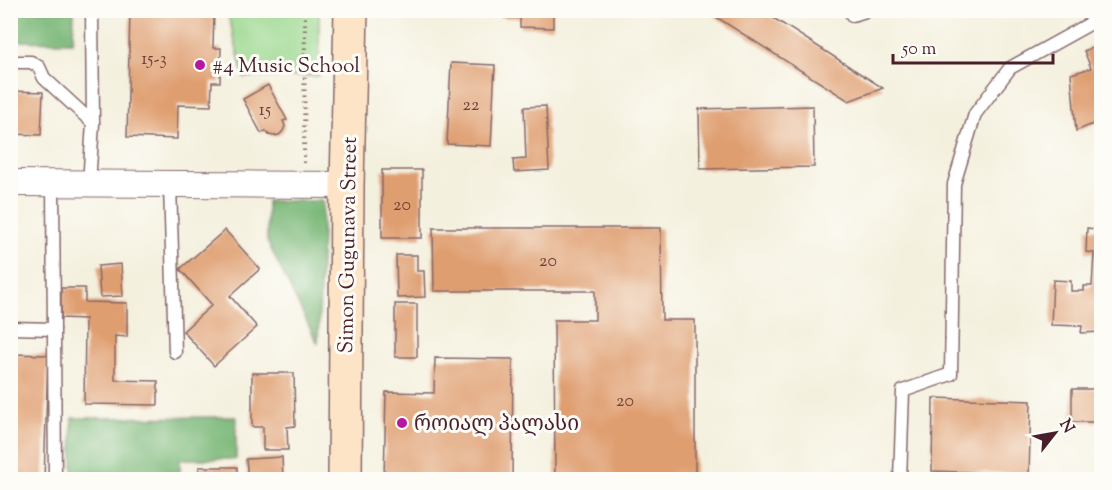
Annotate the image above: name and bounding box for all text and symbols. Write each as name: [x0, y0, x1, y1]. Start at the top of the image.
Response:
scale bar: [893, 27, 1054, 65]
text: 50 m: [901, 37, 937, 63]
house number: 15-3: [141, 47, 167, 73]
place label: #4 Music School: [212, 52, 360, 82]
marker: #4 Music School: [193, 58, 207, 72]
house number: 22: [463, 93, 480, 119]
house number: 15: [259, 98, 271, 124]
street label: Simon Gugunava Street: [332, 136, 366, 354]
house number: 20: [393, 193, 411, 219]
house number: 20: [539, 249, 557, 275]
house number: 20: [616, 389, 634, 415]
north arrow: [1025, 403, 1085, 463]
place label: როიალ პალასი: [414, 410, 579, 440]
text: N: [1053, 415, 1079, 438]
marker: როიალ პალასი: [395, 416, 409, 430]

